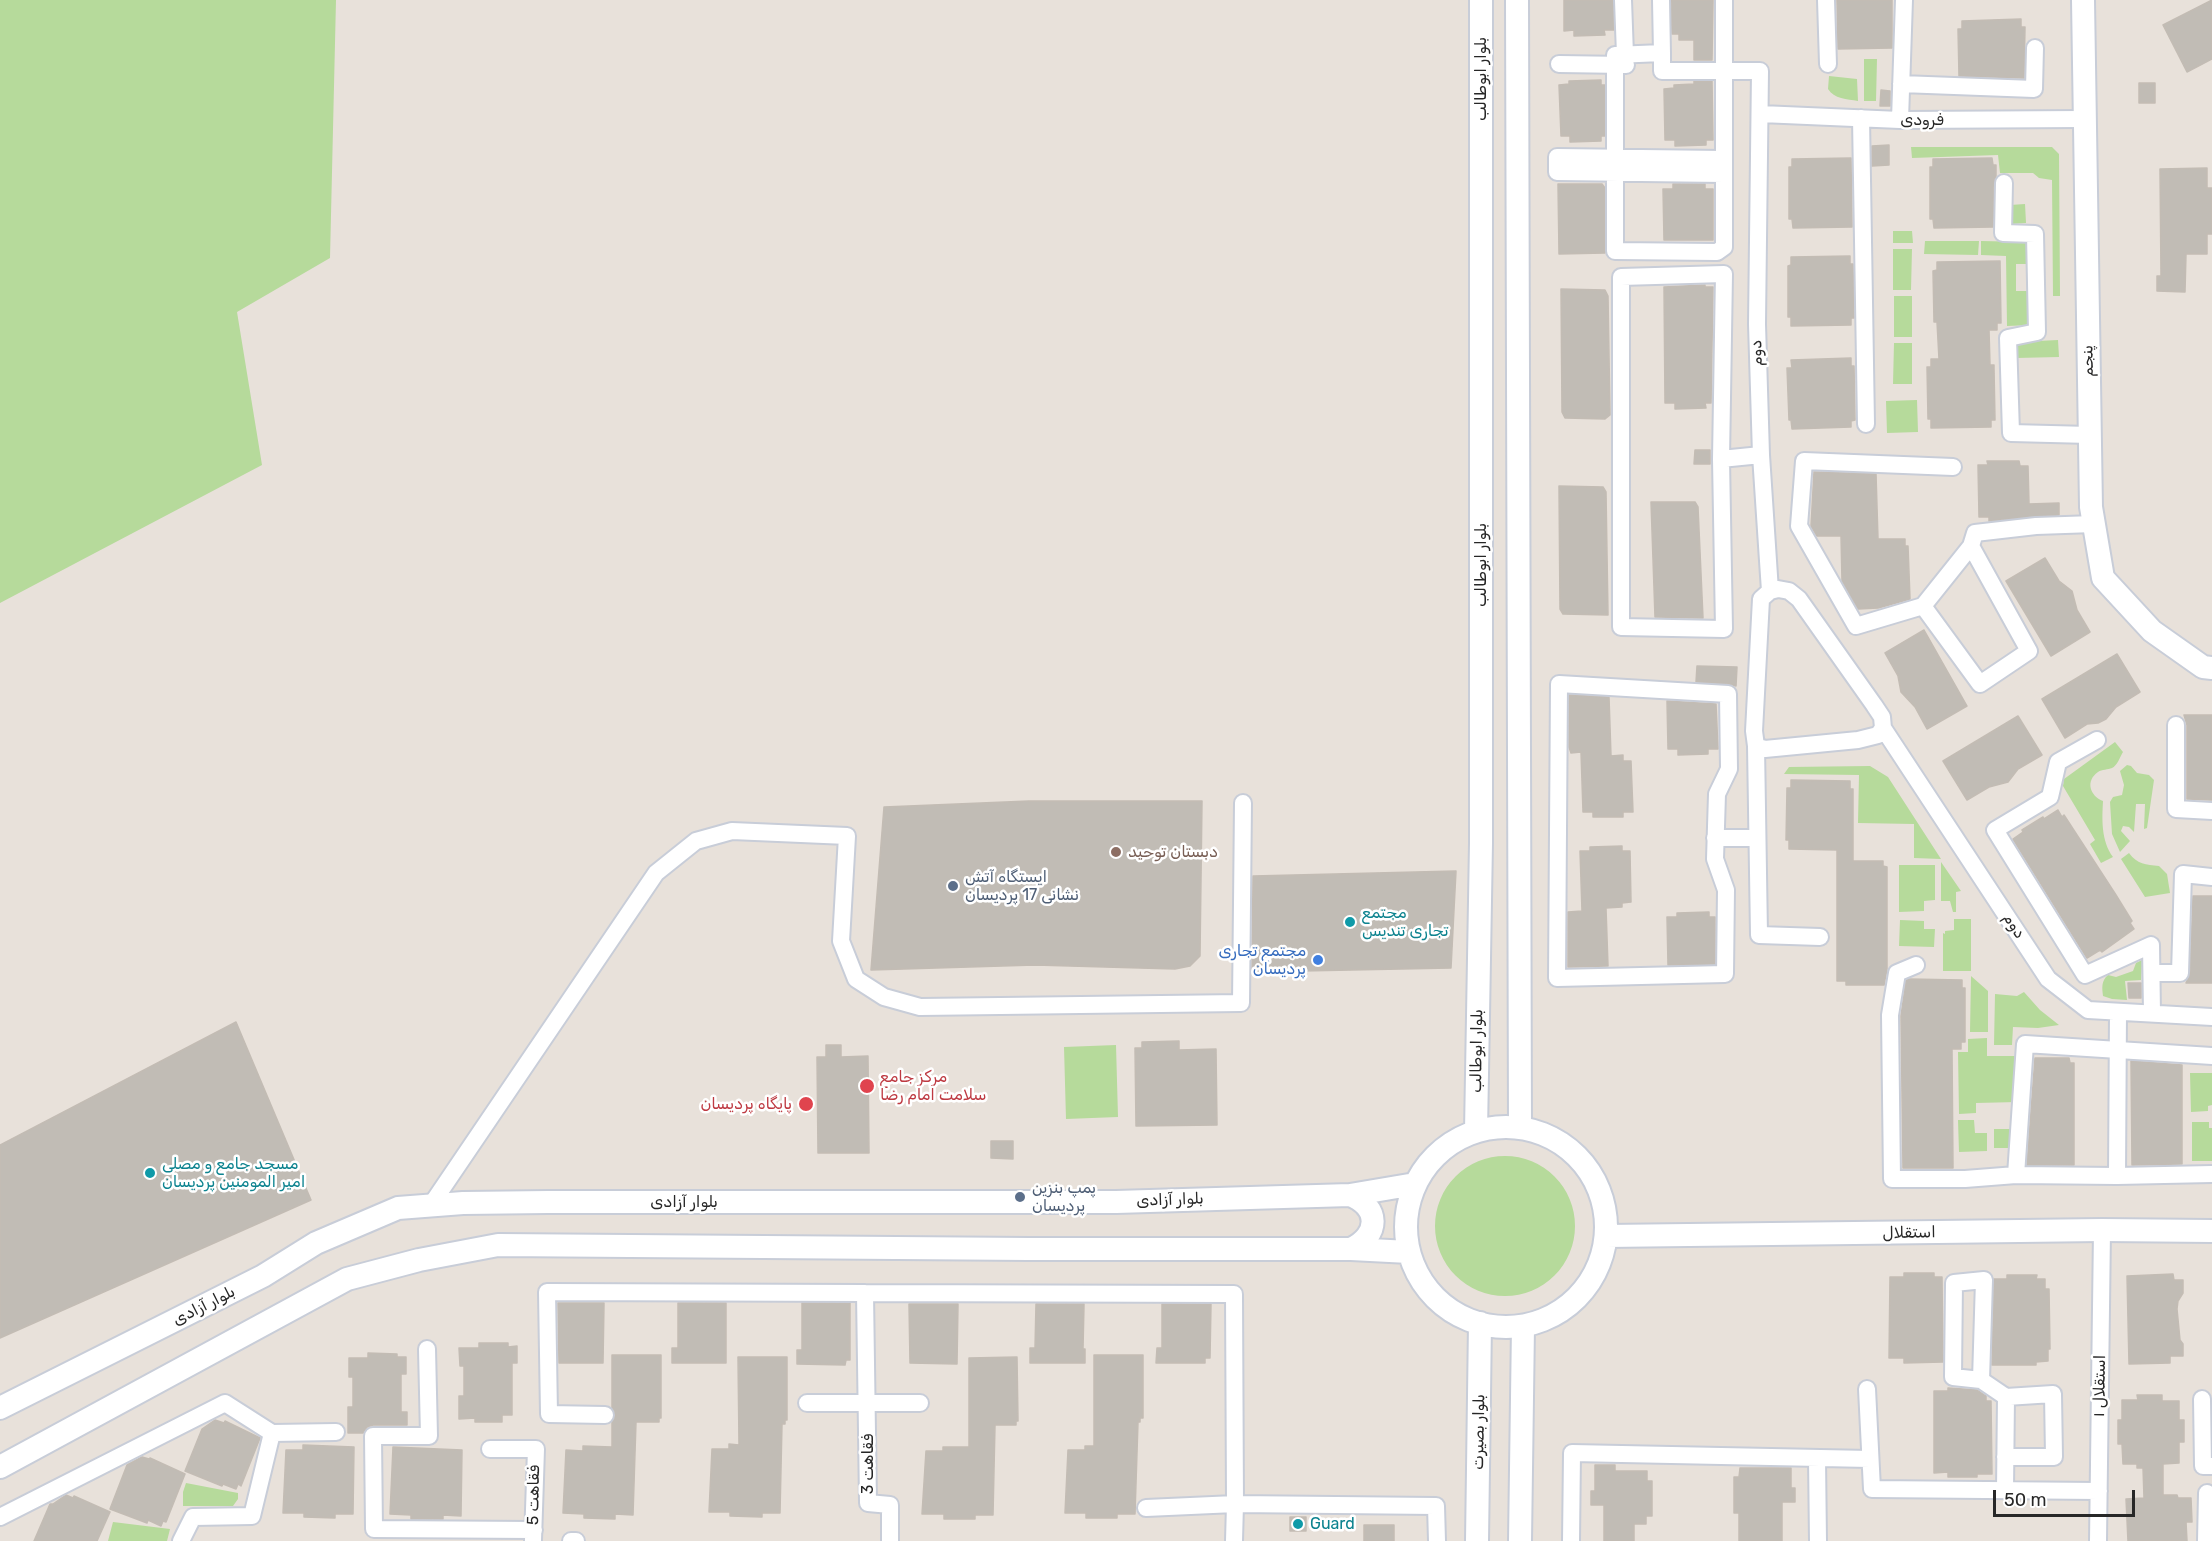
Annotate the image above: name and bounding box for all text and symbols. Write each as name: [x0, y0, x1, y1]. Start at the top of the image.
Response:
street label: بلوار ابوطالب: [1471, 37, 1491, 121]
street label: فرودی: [1900, 110, 1944, 130]
street label: دوم: [1747, 340, 1767, 366]
street label: پنجم: [2078, 345, 2098, 377]
street label: بلوار ابوطالب: [1471, 523, 1491, 607]
place label: دبستان توحید: [1128, 842, 1218, 862]
marker: دبستان توحید: [1109, 845, 1123, 859]
place label: ایستگاه آتش نشانی 17 پردیسان: [965, 867, 1079, 905]
marker: ایستگاه آتش نشانی 17 پردیسان: [946, 879, 960, 893]
place label: مجتمع تجاری تندیس: [1362, 903, 1448, 941]
street label: دوم: [1999, 910, 2029, 942]
marker: مجتمع تجاری تندیس: [1343, 915, 1357, 929]
place label: مجتمع تجاری پردیسان: [1219, 941, 1306, 979]
marker: مجتمع تجاری پردیسان: [1311, 953, 1325, 967]
street label: بلوار ابوطالب: [1467, 1009, 1487, 1093]
place label: مرکز جامع سلامت امام رضا: [880, 1067, 987, 1105]
marker: مرکز جامع سلامت امام رضا: [858, 1077, 876, 1095]
place label: پایگاه پردیسان: [700, 1094, 792, 1114]
marker: پایگاه پردیسان: [797, 1095, 815, 1113]
place label: مسجد جامع و مصلی امیر المومنین پردیسان: [162, 1154, 305, 1192]
marker: مسجد جامع و مصلی امیر المومنین پردیسان: [143, 1166, 157, 1180]
place label: پمپ بنزین پردیسان: [1032, 1178, 1096, 1216]
street label: بلوار آزادی: [1136, 1189, 1204, 1211]
marker: پمپ بنزین پردیسان: [1013, 1190, 1027, 1204]
street label: بلوار آزادی: [650, 1192, 718, 1212]
street label: استقلال: [1882, 1223, 1936, 1243]
street label: بلوار آزادی: [170, 1282, 238, 1330]
street label: استقلال ۱: [2090, 1355, 2110, 1417]
street label: بلوار بصیرت: [1469, 1394, 1489, 1470]
street label: فقاهت 3: [858, 1434, 878, 1494]
street label: فقاهت 5: [524, 1465, 544, 1525]
scale bar: [1996, 1478, 2138, 1516]
text: 50 m: [2004, 1489, 2047, 1511]
place label: Guard: [1310, 1514, 1355, 1534]
marker: Guard: [1291, 1517, 1305, 1531]

